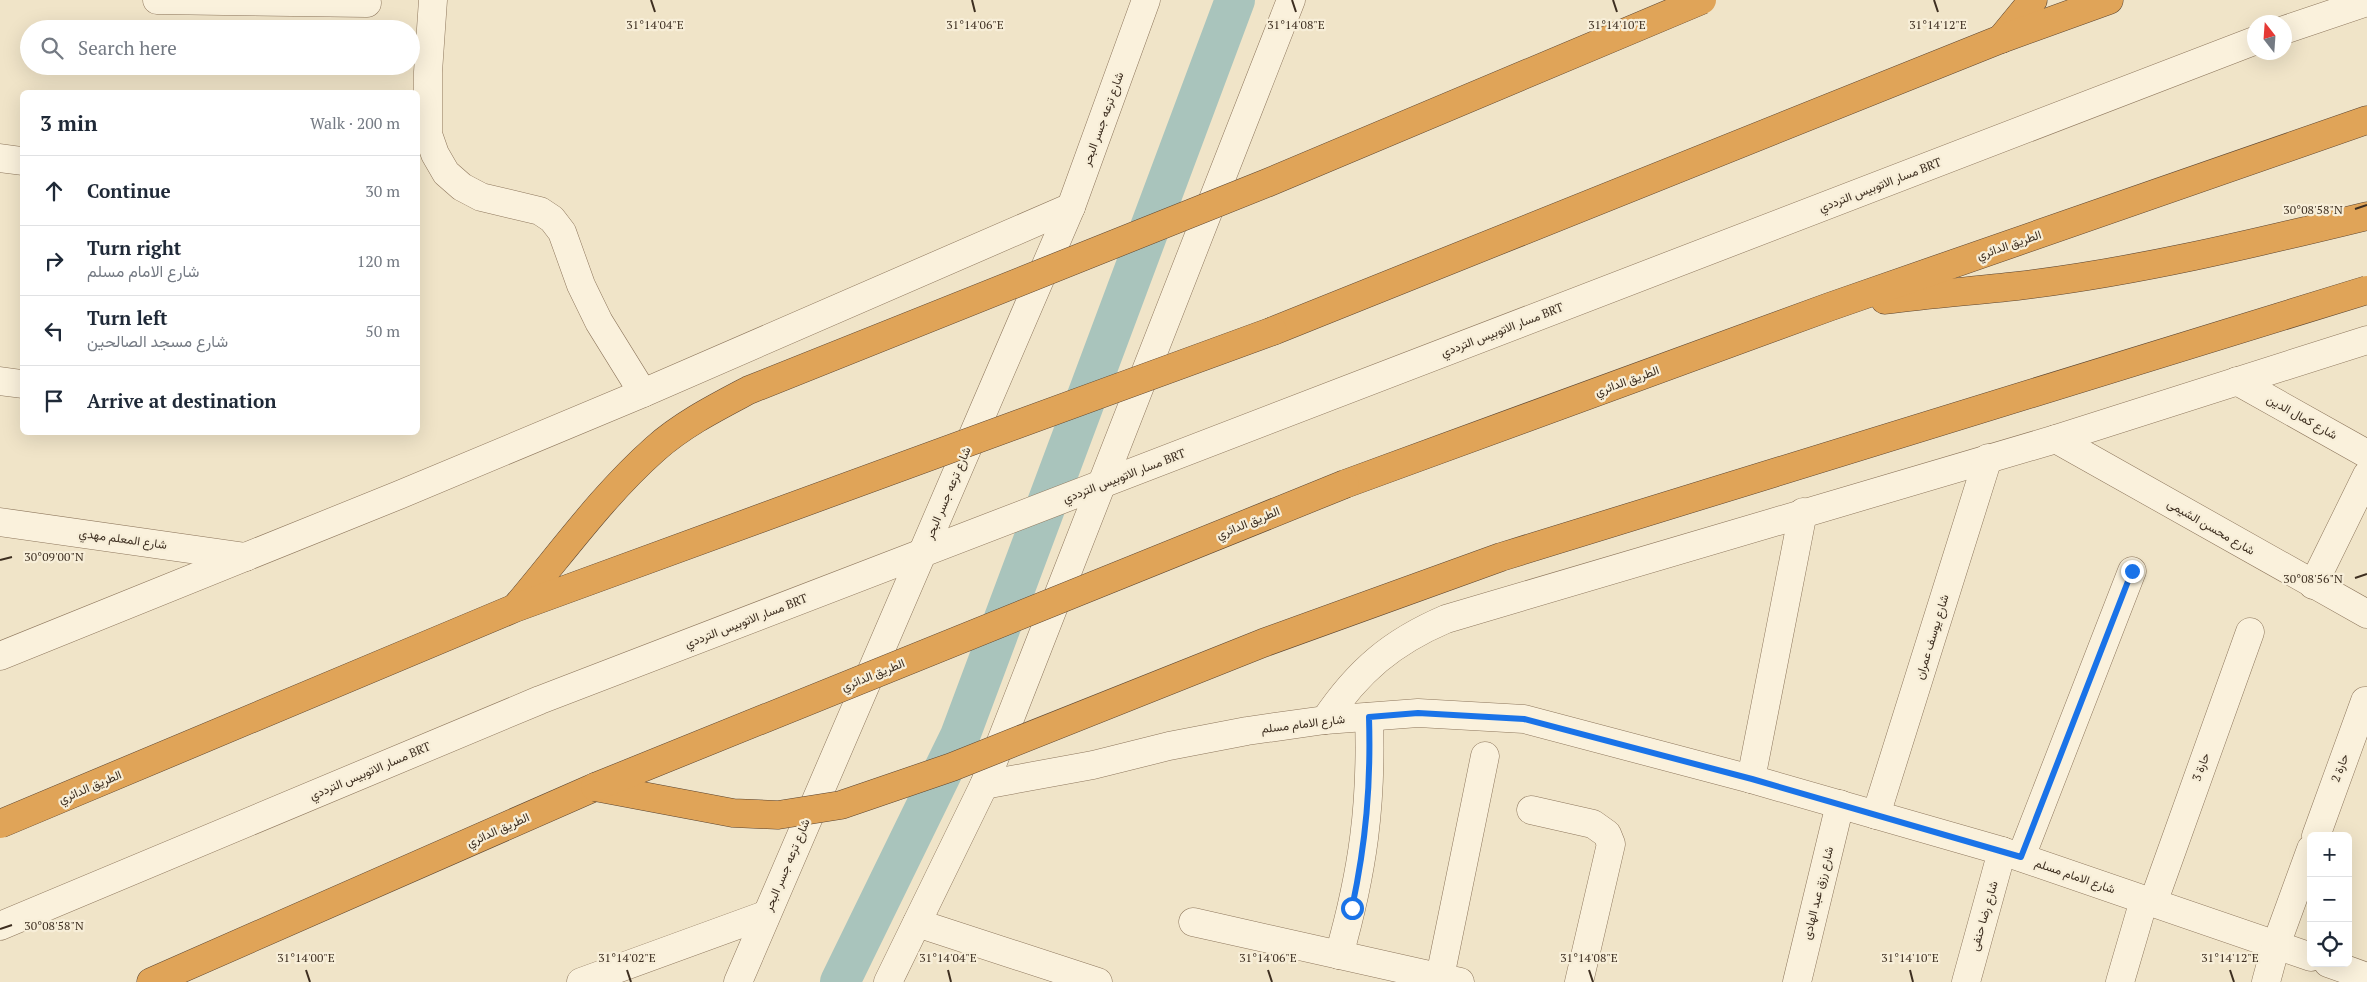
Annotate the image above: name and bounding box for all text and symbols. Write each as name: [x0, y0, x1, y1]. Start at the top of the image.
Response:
north arrow: [2247, 15, 2292, 60]
text: 31°14'04"E: [626, 17, 684, 32]
text: 31°14'06"E: [946, 17, 1004, 32]
text: 31°14'08"E: [1267, 17, 1325, 32]
text: 31°14'10"E: [1588, 17, 1646, 32]
text: 31°14'12"E: [1909, 17, 1967, 32]
search box: [20, 20, 420, 75]
icon: search: [38, 34, 66, 62]
text: Search here: [78, 35, 177, 60]
street label: شارع ترعه جسر البحر: [1078, 70, 1128, 169]
text: 3 min: [40, 109, 97, 137]
text: Walk · 200 m: [310, 112, 400, 134]
street label: مسار الاتوبيس الترددي BRT: [1816, 154, 1945, 218]
icon: ahead: [40, 177, 68, 205]
text: Continue: [87, 178, 171, 203]
text: 30 m: [365, 180, 400, 202]
text: 30°08'58"N: [2283, 202, 2343, 217]
street label: الطريق الدائري: [1975, 227, 2044, 265]
text: Turn right: [87, 235, 181, 260]
icon: right: [40, 247, 68, 275]
text: 120 m: [357, 250, 400, 272]
text: شارع الامام مسلم: [87, 260, 199, 282]
street label: مسار الاتوبيس الترددي BRT: [1438, 299, 1567, 363]
text: Turn left: [87, 305, 168, 330]
icon: left: [40, 317, 68, 345]
text: 50 m: [365, 320, 400, 342]
text: شارع مسجد الصالحين: [87, 330, 228, 352]
street label: الطريق الدائري: [1593, 362, 1662, 402]
icon: arrive: [40, 387, 68, 415]
text: Arrive at destination: [87, 388, 276, 413]
street label: شارع كمال الدين: [2263, 391, 2340, 444]
street label: شارع ترعه جسر البحر: [921, 444, 976, 543]
street label: مسار الاتوبيس الترددي BRT: [1060, 445, 1189, 509]
street label: شارع محسن الشيمى: [2164, 495, 2258, 560]
street label: الطريق الدائري: [1214, 503, 1283, 545]
street label: شارع المعلم مهدي: [78, 525, 168, 555]
text: 30°09'00"N: [24, 549, 84, 564]
route end: [2121, 560, 2144, 583]
text: 30°08'56"N: [2283, 571, 2343, 586]
street label: مسار الاتوبيس الترددي BRT: [682, 590, 811, 654]
street label: شارع يوسف عمران: [1911, 593, 1953, 682]
street label: الطريق الدائري: [839, 655, 908, 697]
street label: شارع الامام مسلم: [1260, 711, 1346, 738]
street label: مسار الاتوبيس الترددي BRT: [307, 738, 434, 806]
street label: حارة 3: [2188, 751, 2214, 783]
street label: حارة 2: [2327, 752, 2353, 784]
street label: الطريق الدائري: [56, 767, 125, 809]
street label: الطريق الدائري: [464, 809, 533, 853]
street label: شارع ترعه جسر البحر: [760, 816, 815, 915]
map controls: [2307, 832, 2352, 967]
button: +: [2307, 832, 2352, 877]
street label: شارع رزق عبد الهادى: [1799, 845, 1838, 941]
street label: شارع الامام مسلم: [2032, 855, 2117, 898]
button: −: [2307, 877, 2352, 922]
street label: شارع رضا حنفى: [1966, 879, 2003, 953]
route start: [1341, 897, 1364, 920]
text: 30°08'58"N: [24, 918, 84, 933]
button: locate: [2307, 922, 2352, 967]
text: 31°14'00"E: [277, 950, 335, 965]
text: 31°14'02"E: [598, 950, 656, 965]
text: 31°14'04"E: [919, 950, 977, 965]
text: 31°14'06"E: [1239, 950, 1297, 965]
text: 31°14'08"E: [1560, 950, 1618, 965]
text: 31°14'10"E: [1881, 950, 1939, 965]
text: 31°14'12"E: [2201, 950, 2259, 965]

